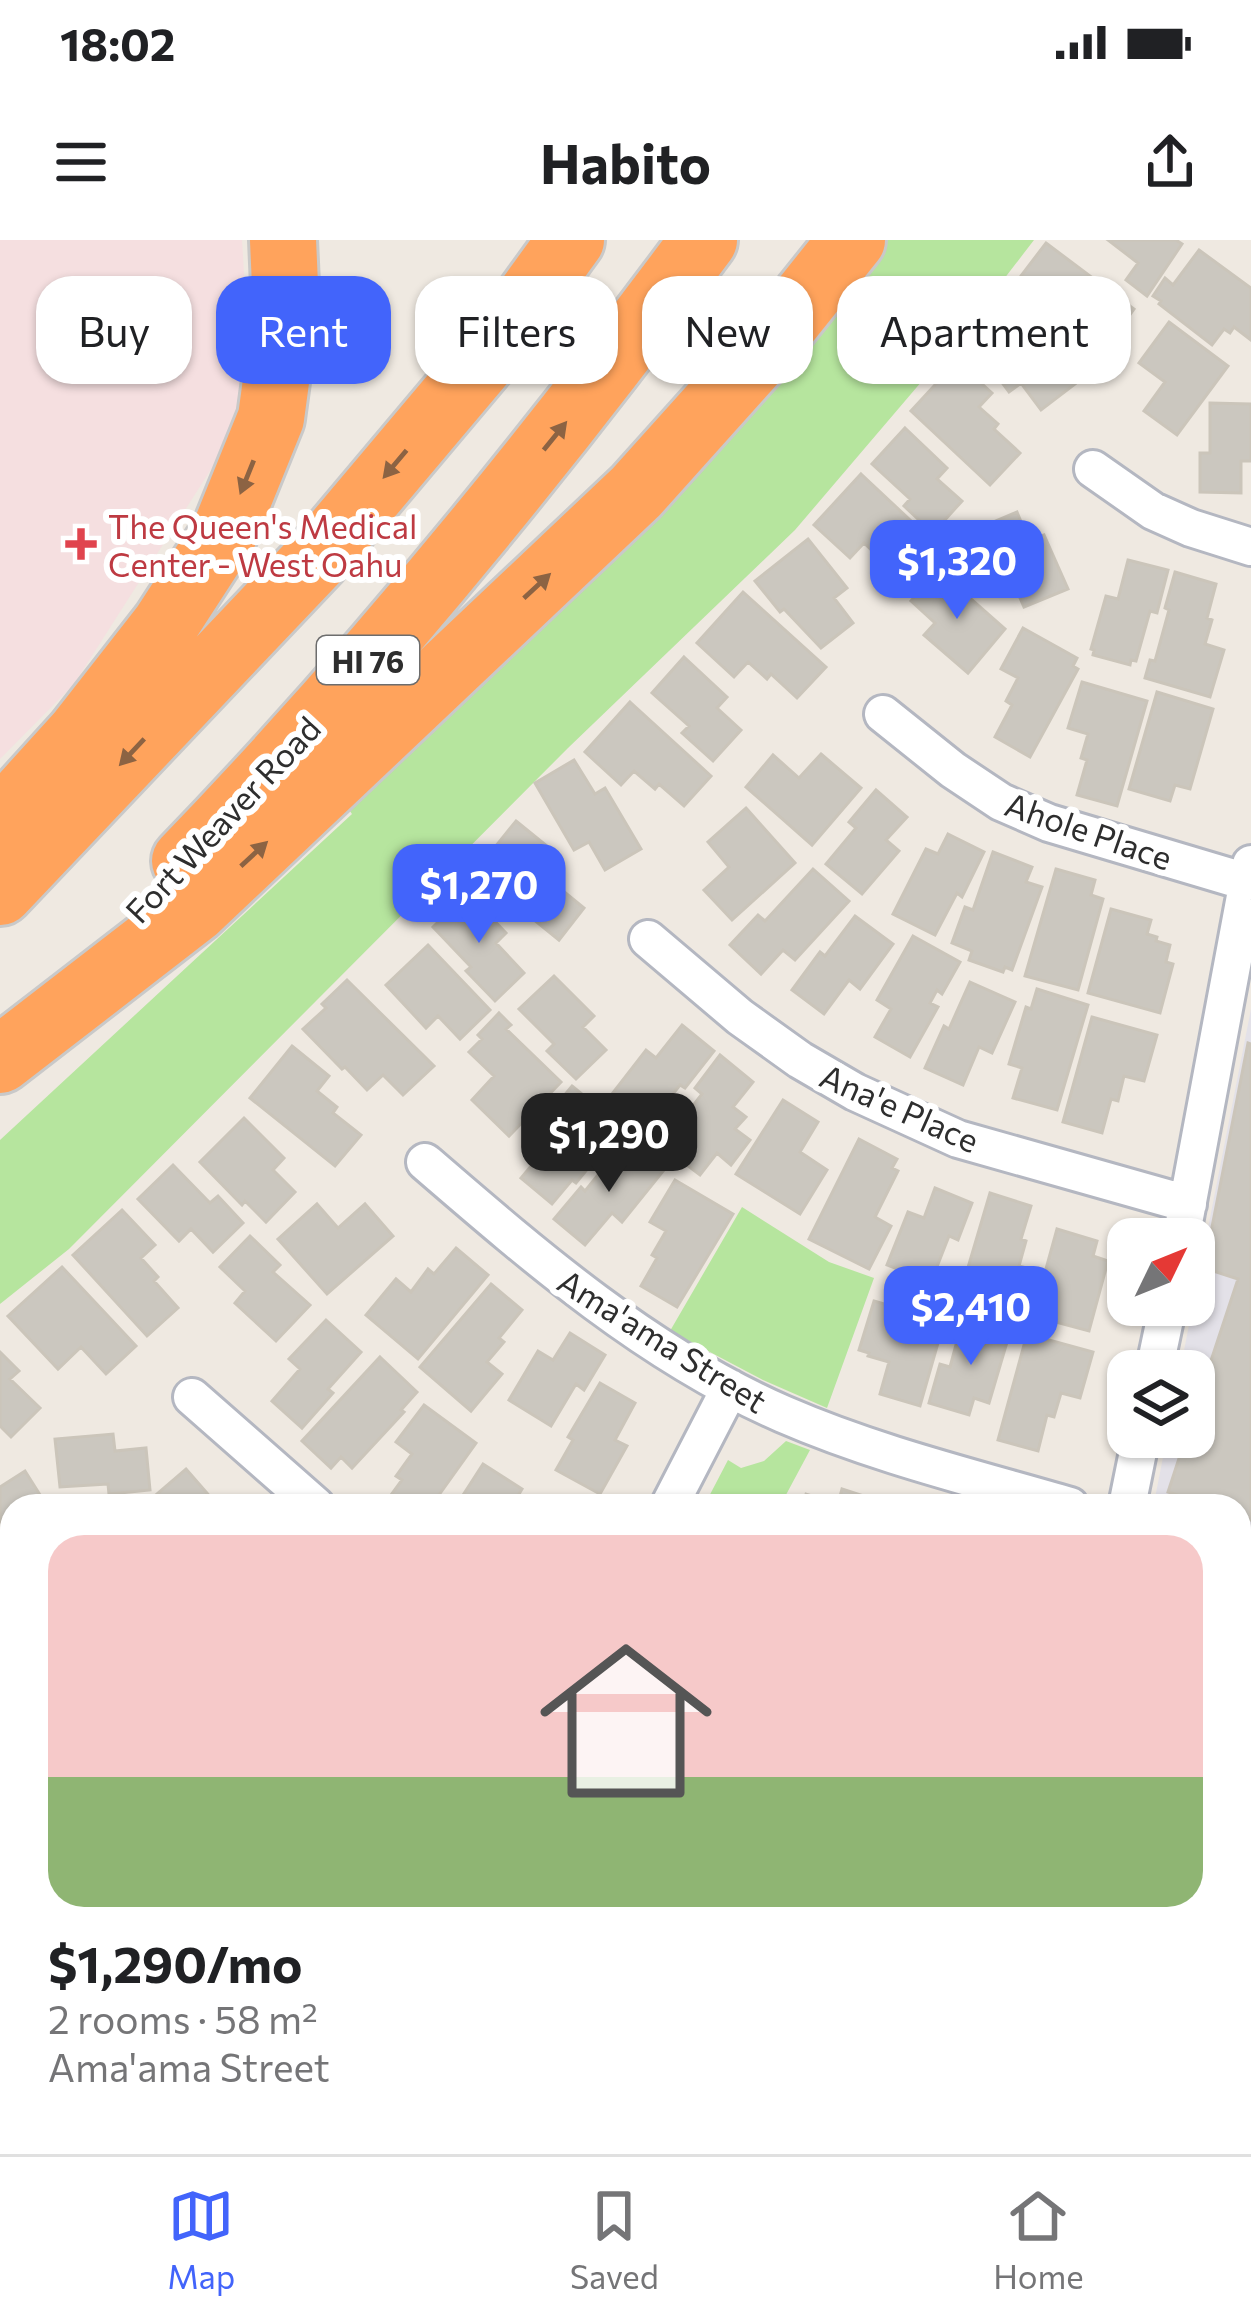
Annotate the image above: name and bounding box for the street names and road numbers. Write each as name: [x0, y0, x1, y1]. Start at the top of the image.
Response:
road number: HI 76: [317, 636, 419, 684]
street label: Fort Weaver Road: [116, 707, 328, 931]
street label: Ahole Place: [1000, 782, 1178, 878]
street label: Ana'e Place: [814, 1054, 986, 1160]
street label: Ama'ama Street: [551, 1259, 775, 1421]

